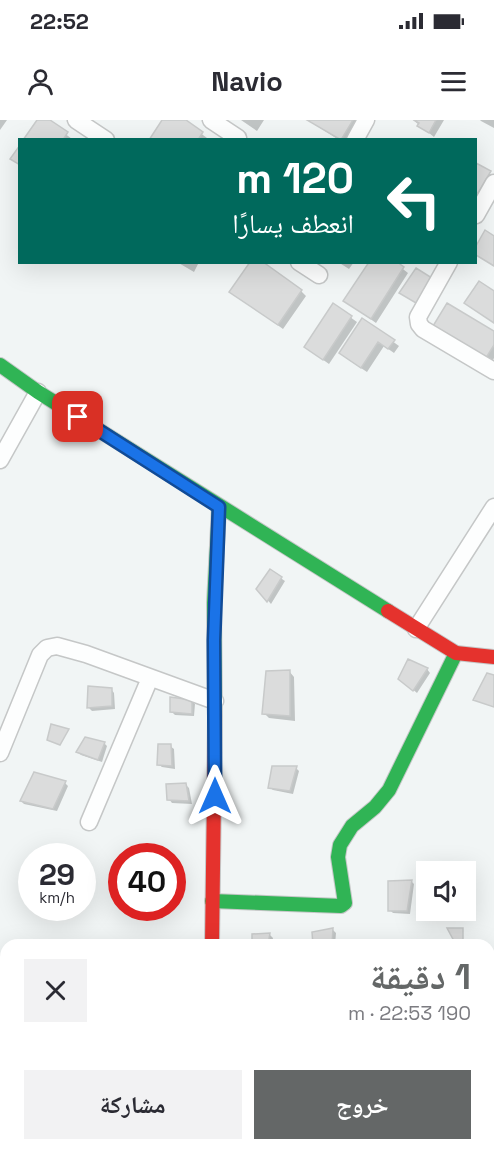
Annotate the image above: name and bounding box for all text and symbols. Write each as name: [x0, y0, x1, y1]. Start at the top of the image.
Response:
text: 22:52: [30, 7, 89, 35]
text: Navio: [211, 64, 283, 99]
icon: person: [24, 65, 57, 98]
icon: menu: [437, 65, 470, 98]
text: 120 m: [236, 152, 354, 205]
icon: left: [375, 162, 453, 240]
text: انعطف يسارًا: [232, 206, 354, 241]
pin: [52, 391, 103, 442]
icon: arrive: [61, 400, 94, 433]
position arrow: [183, 764, 247, 828]
speed limit sign: 40: [108, 843, 186, 921]
text: 29: [39, 855, 75, 894]
map controls: [416, 861, 476, 921]
button: sound: [416, 861, 476, 921]
text: km/h: [39, 888, 75, 907]
text: 1 دقيقة: [370, 954, 471, 1000]
button: close: [24, 959, 87, 1022]
text: 190 m · 22:53: [348, 1000, 471, 1026]
button: مشاركة: [24, 1070, 242, 1139]
button: خروج: [254, 1070, 471, 1139]

